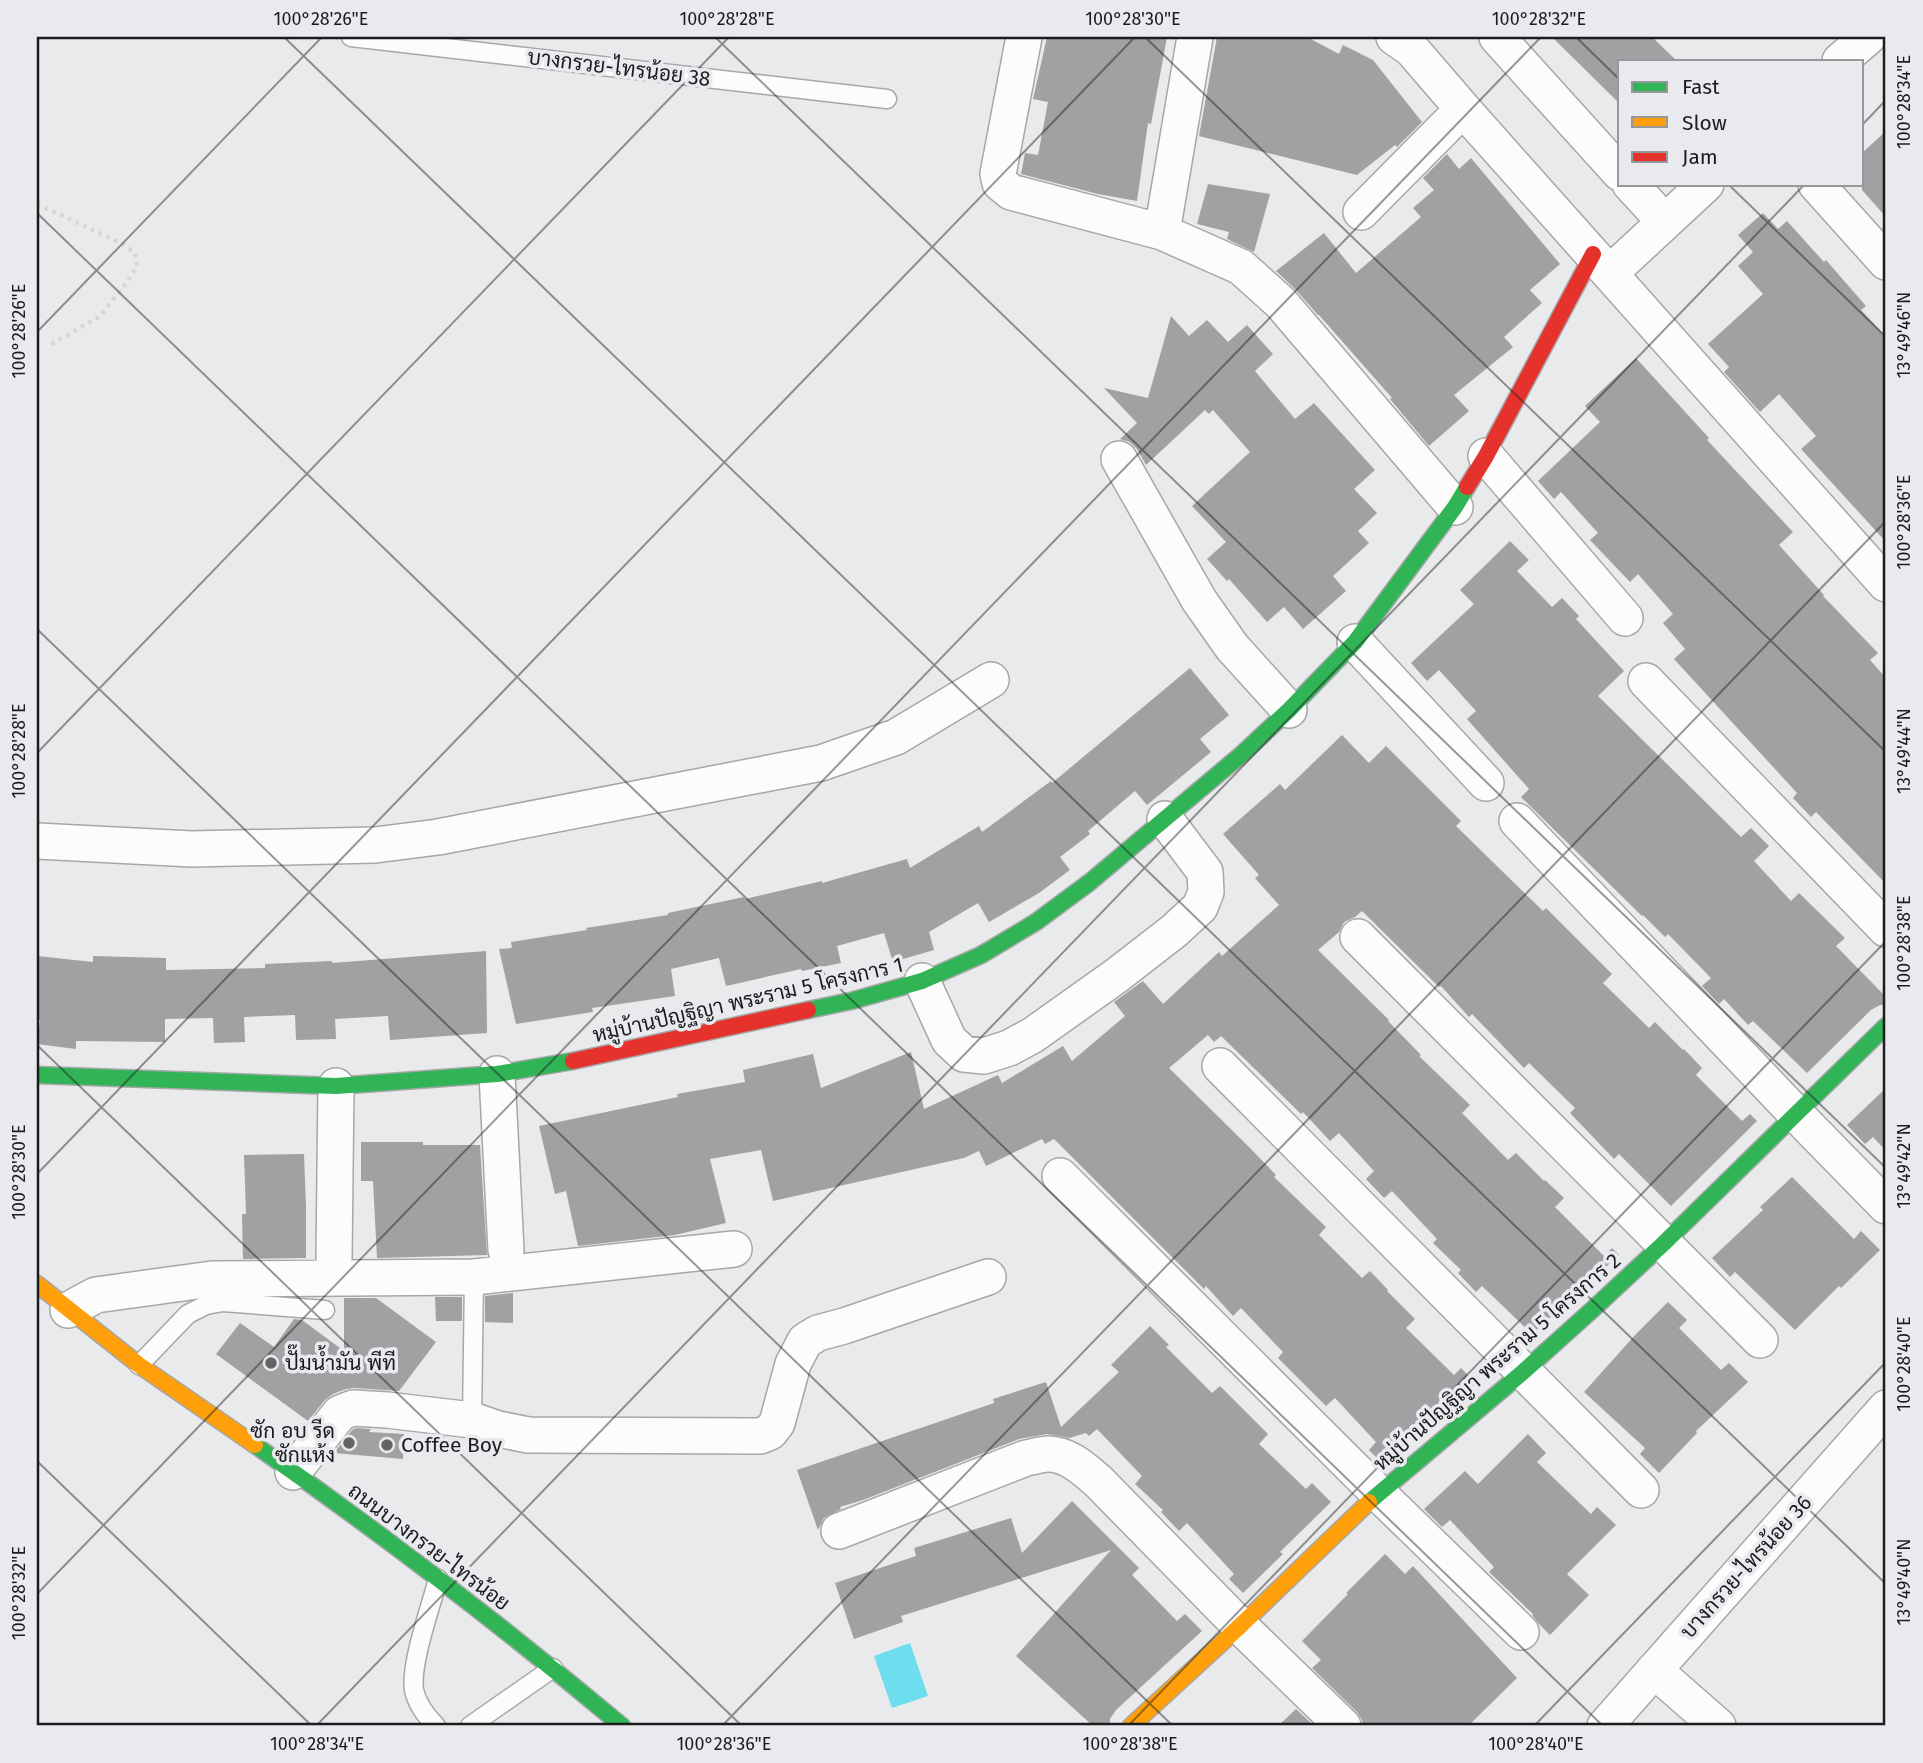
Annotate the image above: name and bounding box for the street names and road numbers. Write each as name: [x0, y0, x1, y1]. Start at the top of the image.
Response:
street label: บางกรวย-ไทรน้อย 38: [526, 44, 712, 92]
street label: หมู่บ้านปัญฐิญา พระราม 5 โครงการ 1: [590, 952, 906, 1050]
street label: หมู่บ้านปัญฐิญา พระราม 5 โครงการ 2: [1368, 1247, 1627, 1478]
street label: ถนนบางกรวย-ไทรน้อย: [343, 1478, 515, 1616]
street label: บางกรวย-ไทรน้อย 36: [1675, 1490, 1817, 1644]

